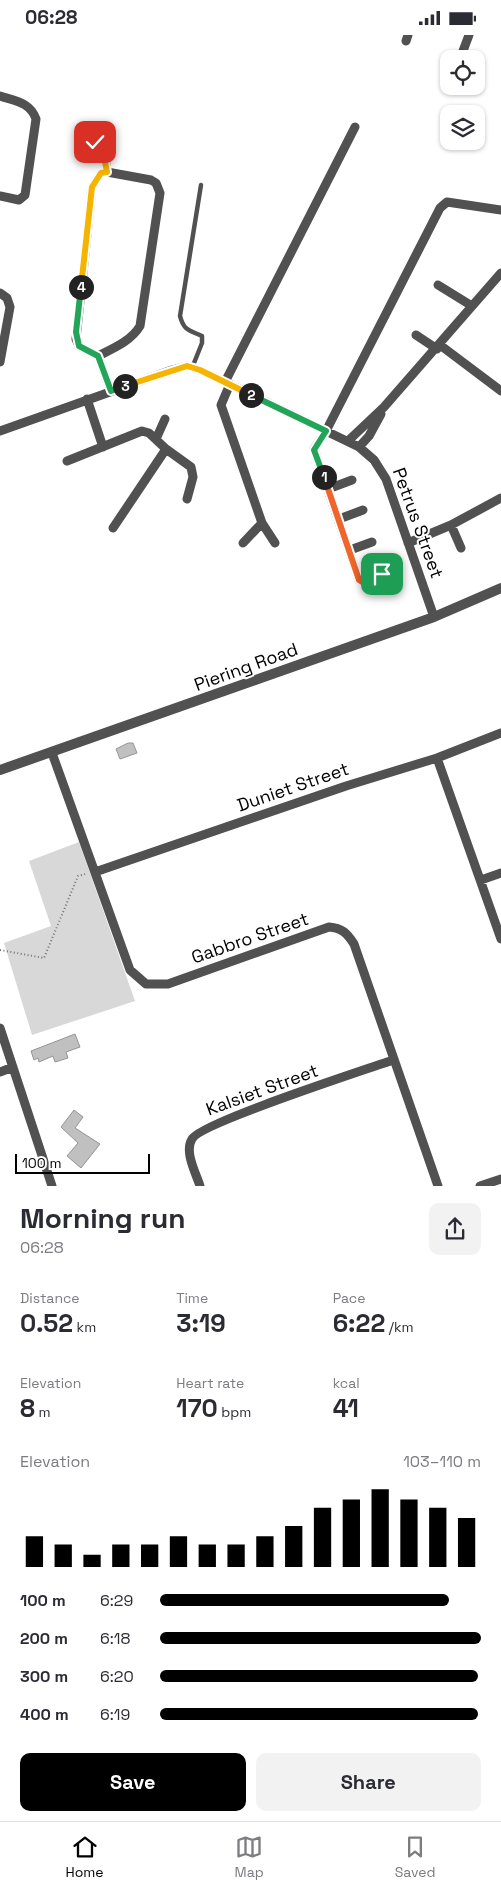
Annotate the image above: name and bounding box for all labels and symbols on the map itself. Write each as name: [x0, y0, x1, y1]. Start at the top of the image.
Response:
pin: [74, 121, 116, 163]
pin: 4: [68, 275, 94, 299]
pin: 3: [112, 373, 138, 399]
pin: 2: [238, 383, 264, 407]
street label: Petrus Street: [388, 464, 449, 581]
pin: 1: [312, 465, 336, 489]
pin: [361, 553, 403, 595]
street label: Piering Road: [191, 637, 301, 696]
street label: Duniet Street: [234, 757, 352, 816]
street label: Gabbro Street: [188, 907, 312, 968]
street label: Kalsiet Street: [203, 1059, 321, 1120]
scale bar: [15, 1151, 150, 1174]

